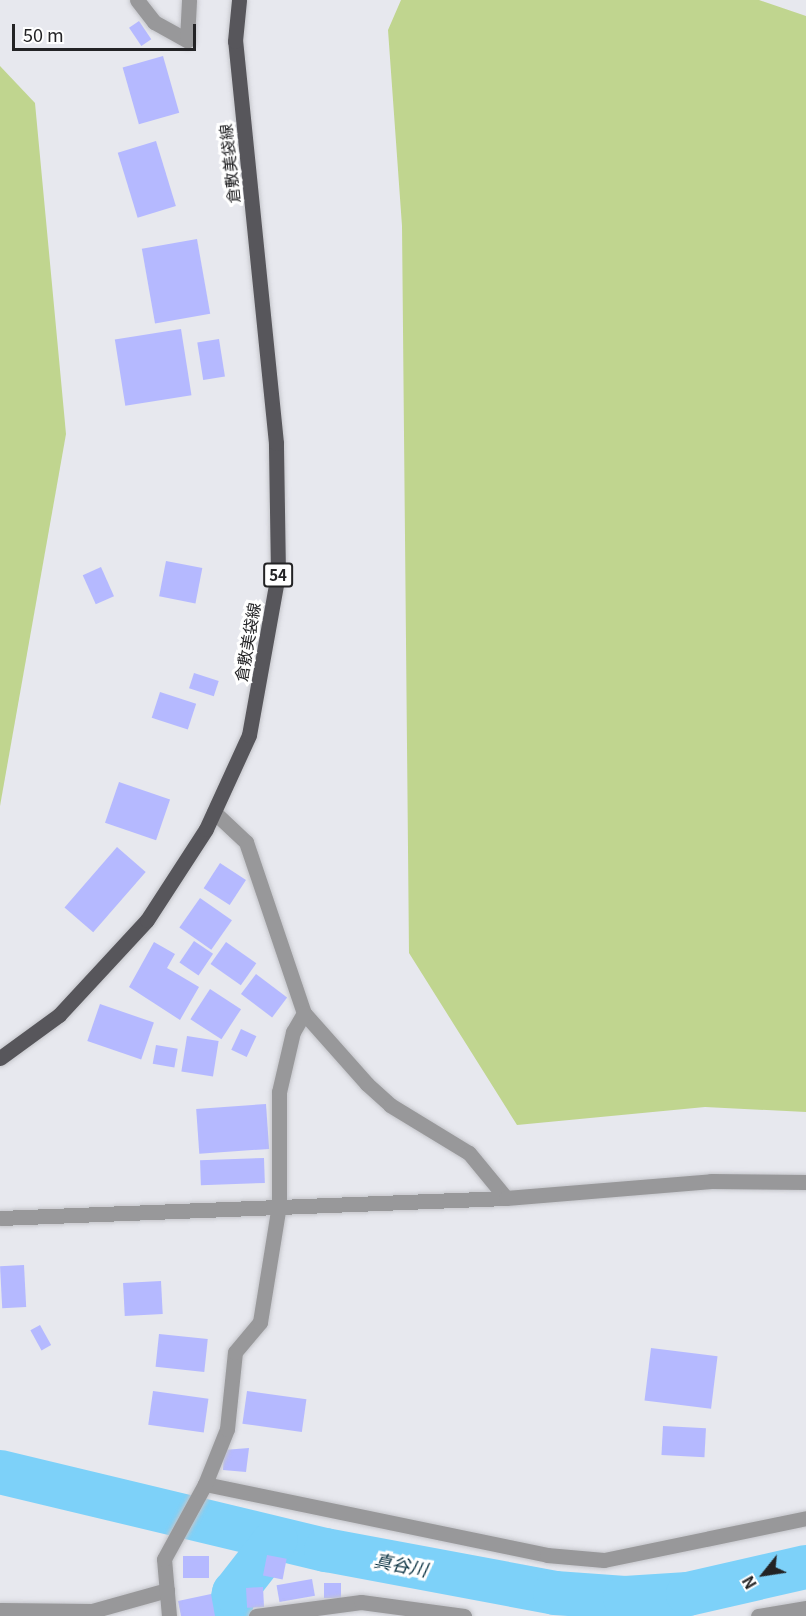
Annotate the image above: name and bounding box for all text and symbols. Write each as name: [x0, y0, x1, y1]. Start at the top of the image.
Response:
scale bar: [15, 12, 200, 50]
text: 50 m: [23, 21, 64, 47]
street label: 倉敷美袋線: [215, 123, 243, 205]
road number: 54: [263, 563, 293, 587]
street label: 倉敷美袋線: [231, 601, 263, 683]
north arrow: [734, 1544, 794, 1604]
water label: 真谷川: [372, 1548, 430, 1580]
text: N: [735, 1572, 762, 1594]

